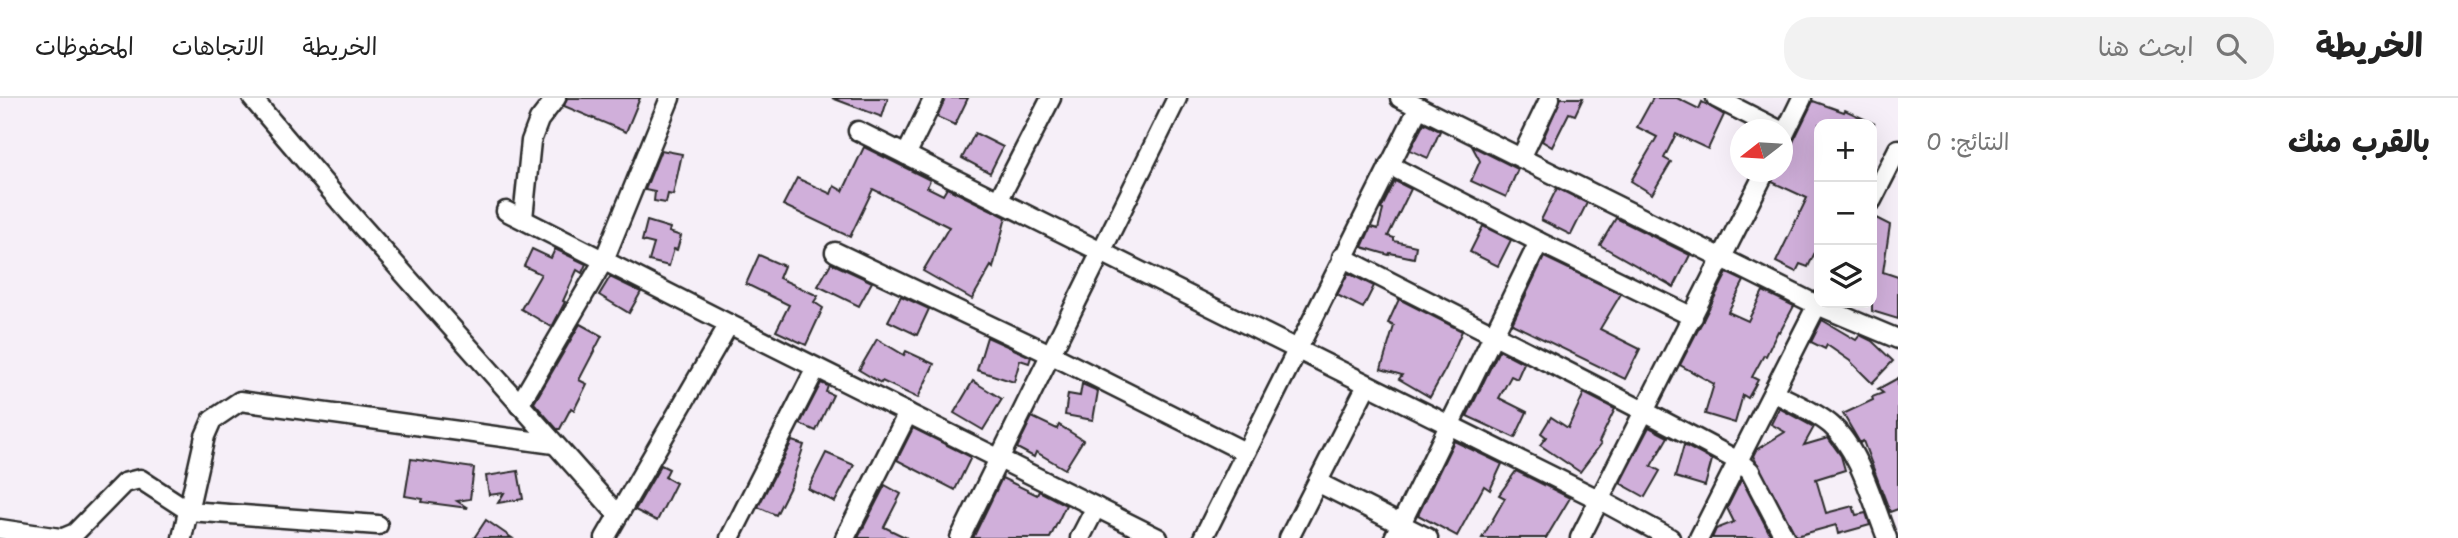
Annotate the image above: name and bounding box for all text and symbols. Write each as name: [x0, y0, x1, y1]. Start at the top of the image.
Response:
search box: [1784, 17, 2274, 80]
text: الخريطة: [2316, 23, 2423, 68]
text: ابحث هنا: [2098, 29, 2194, 64]
icon: search: [2212, 29, 2250, 67]
text: المحفوظات: [35, 31, 134, 63]
text: الاتجاهات: [172, 31, 265, 63]
text: الخريطة: [303, 31, 377, 63]
north arrow: [1730, 119, 1793, 182]
map controls: [1814, 119, 1877, 308]
button: +: [1814, 119, 1877, 182]
text: بالقرب منك: [2288, 121, 2430, 162]
text: النتائج: 0: [1926, 127, 2009, 157]
button: −: [1814, 182, 1877, 245]
button: layers: [1814, 245, 1877, 308]

